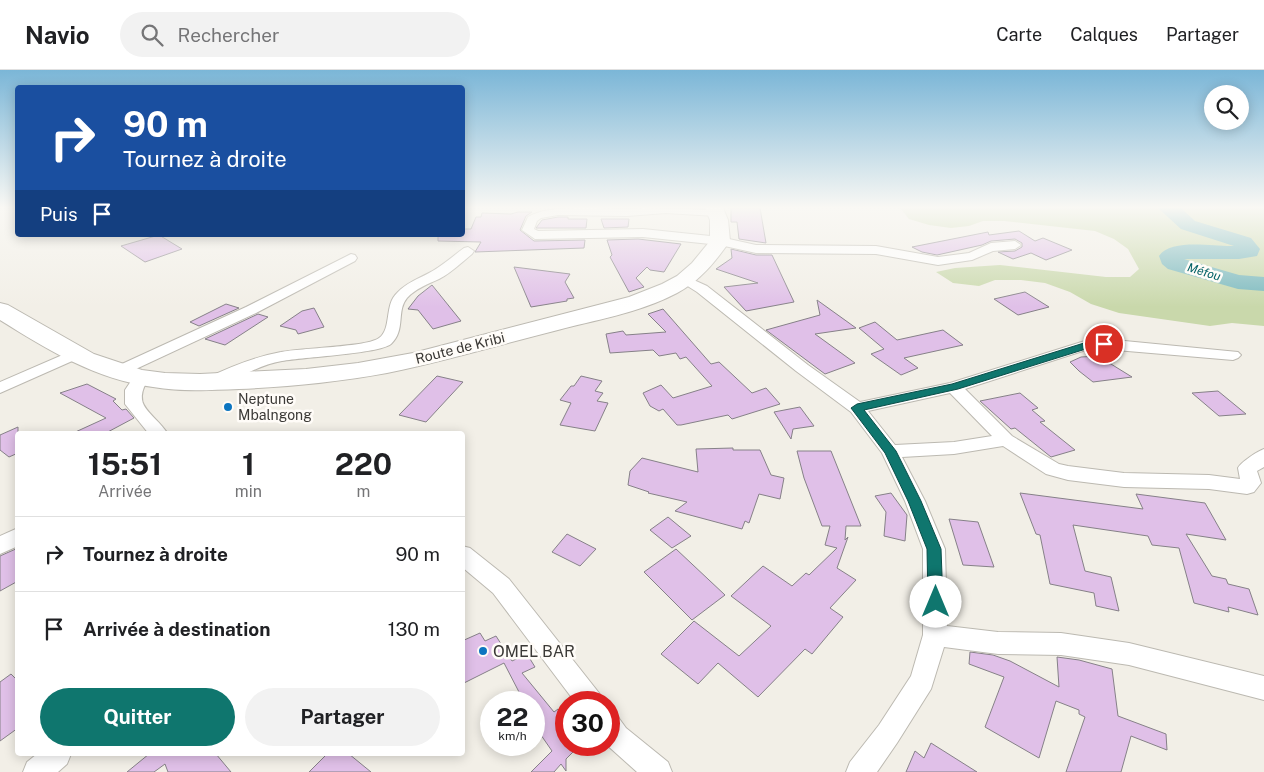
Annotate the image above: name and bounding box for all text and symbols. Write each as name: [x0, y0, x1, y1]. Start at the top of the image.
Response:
search box: [120, 12, 470, 57]
text: Navio: [25, 21, 90, 49]
icon: search: [138, 21, 166, 49]
text: Rechercher: [178, 24, 279, 46]
text: Carte: [996, 24, 1042, 45]
text: Calques: [1070, 24, 1138, 45]
text: Partager: [1166, 24, 1239, 45]
map controls: [1204, 85, 1249, 130]
button: search: [1204, 85, 1249, 130]
text: 90 m: [123, 104, 208, 145]
icon: right: [40, 105, 105, 170]
text: Tournez à droite: [123, 146, 287, 172]
icon: arrive: [88, 200, 116, 228]
text: Puis: [40, 203, 78, 225]
water label: Méfou: [1186, 260, 1223, 284]
pin: [1083, 323, 1125, 365]
street label: Route de Kribi: [414, 329, 506, 367]
icon: arrive: [1090, 330, 1118, 358]
place label: Neptune Mbalngong: [238, 391, 312, 423]
marker: Neptune Mbalngong: [222, 401, 234, 413]
text: 15:51: [88, 446, 162, 482]
text: 1: [242, 446, 255, 482]
text: 220: [335, 446, 392, 482]
text: Arrivée: [98, 482, 152, 501]
text: min: [235, 482, 262, 501]
text: m: [357, 482, 370, 501]
icon: right: [40, 540, 68, 568]
text: Tournez à droite: [83, 543, 228, 565]
text: 90 m: [396, 543, 440, 565]
position arrow: [909, 575, 961, 627]
icon: arrive: [40, 615, 68, 643]
text: Arrivée à destination: [83, 618, 271, 640]
text: 130 m: [388, 618, 440, 640]
place label: OMEL BAR: [493, 642, 575, 661]
marker: OMEL BAR: [477, 645, 489, 657]
button: Quitter: [40, 688, 235, 746]
button: Partager: [245, 688, 440, 746]
speed limit sign: 30: [555, 691, 620, 756]
text: 22: [497, 702, 528, 732]
text: km/h: [498, 729, 527, 743]

